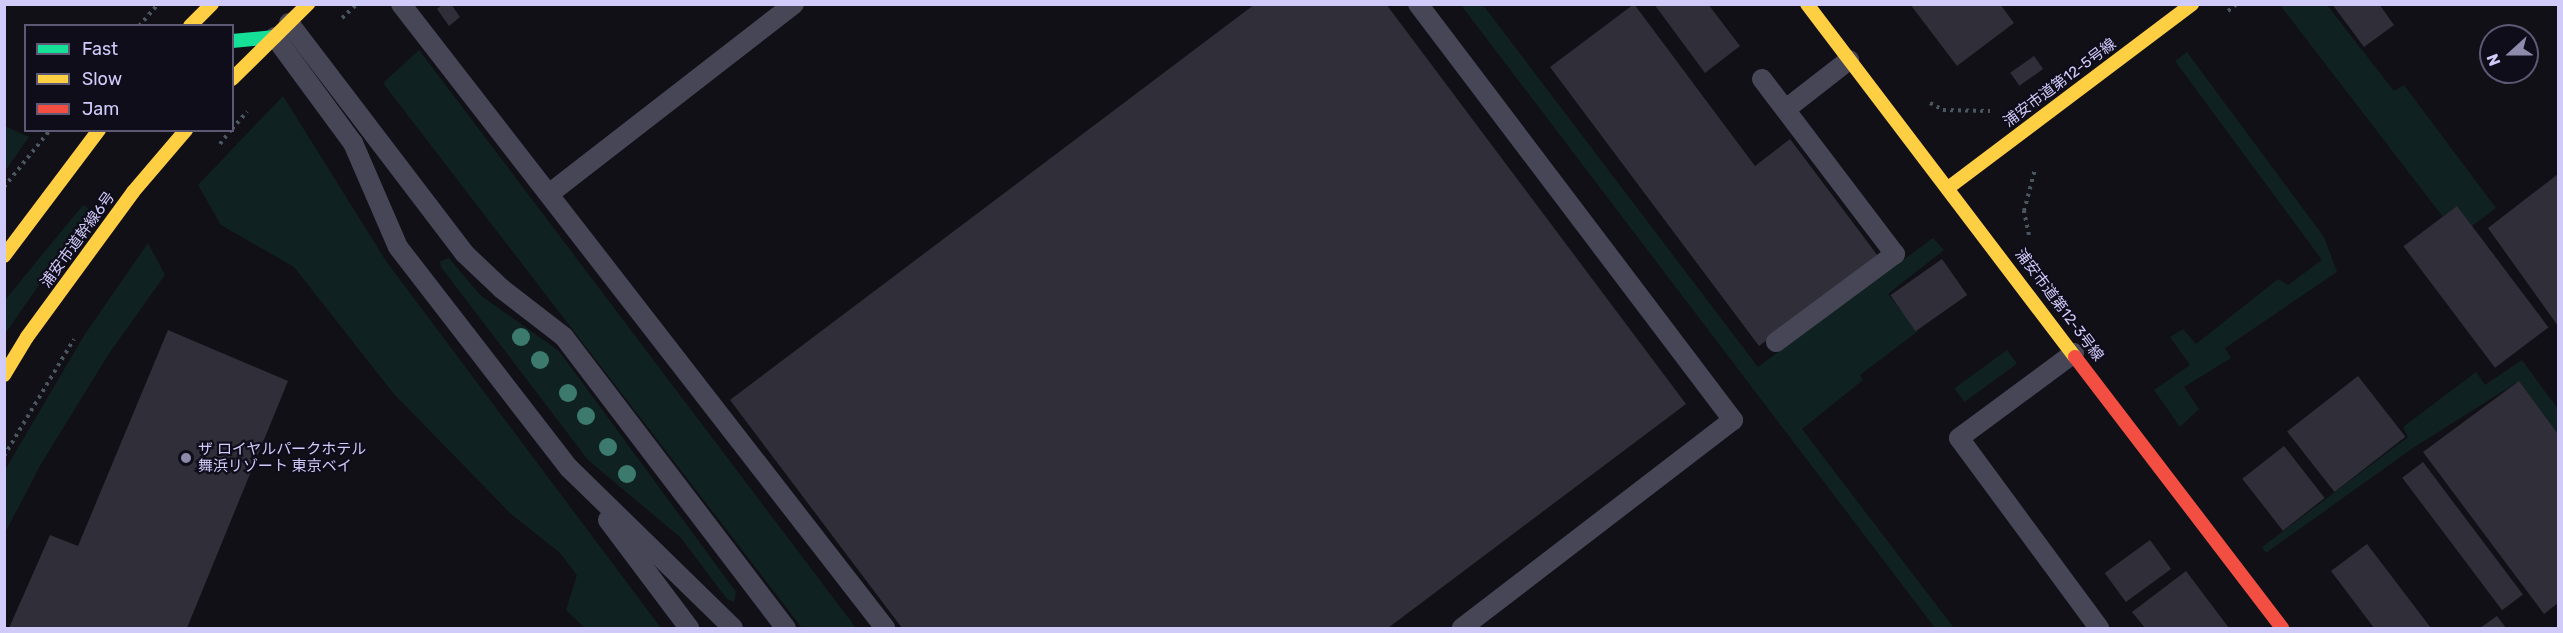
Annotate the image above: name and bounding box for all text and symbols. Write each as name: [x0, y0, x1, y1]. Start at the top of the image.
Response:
legend: [24, 24, 234, 132]
north arrow: [2479, 24, 2539, 84]
street label: 浦安市道第12-5号線: [2000, 35, 2120, 131]
text: Fast: [82, 38, 118, 60]
text: N: [2483, 51, 2505, 69]
text: Slow: [82, 68, 122, 90]
text: Jam: [82, 98, 119, 120]
street label: 浦安市道幹線6号: [37, 189, 119, 291]
street label: 浦安市道第12-3号線: [2011, 245, 2107, 365]
place label: ザ ロイヤルパークホテル 舞浜リゾート 東京ベイ: [198, 440, 367, 475]
marker: ザ ロイヤルパークホテル 舞浜リゾート 東京ベイ: [179, 451, 193, 465]

